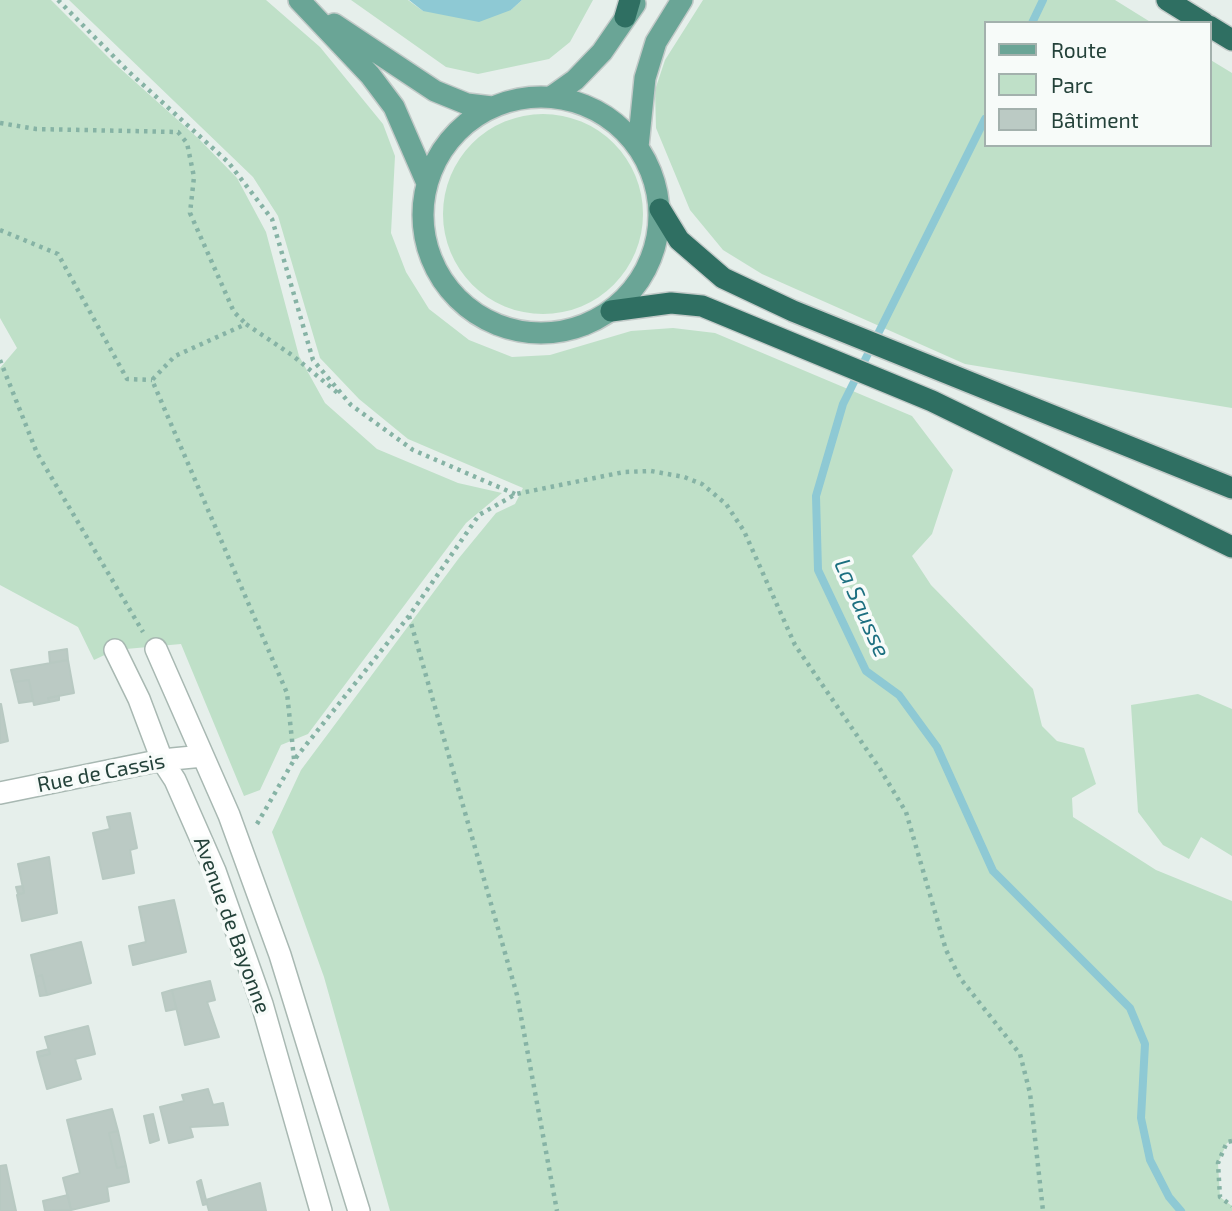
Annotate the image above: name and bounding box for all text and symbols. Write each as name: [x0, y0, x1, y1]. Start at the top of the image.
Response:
legend: [984, 21, 1211, 147]
text: Route: [1051, 37, 1107, 62]
text: Parc: [1051, 72, 1093, 97]
text: Bâtiment: [1051, 107, 1139, 132]
water label: La Sausse: [828, 555, 896, 661]
street label: Rue de Cassis: [35, 748, 167, 798]
street label: Avenue de Bayonne: [188, 833, 276, 1017]

